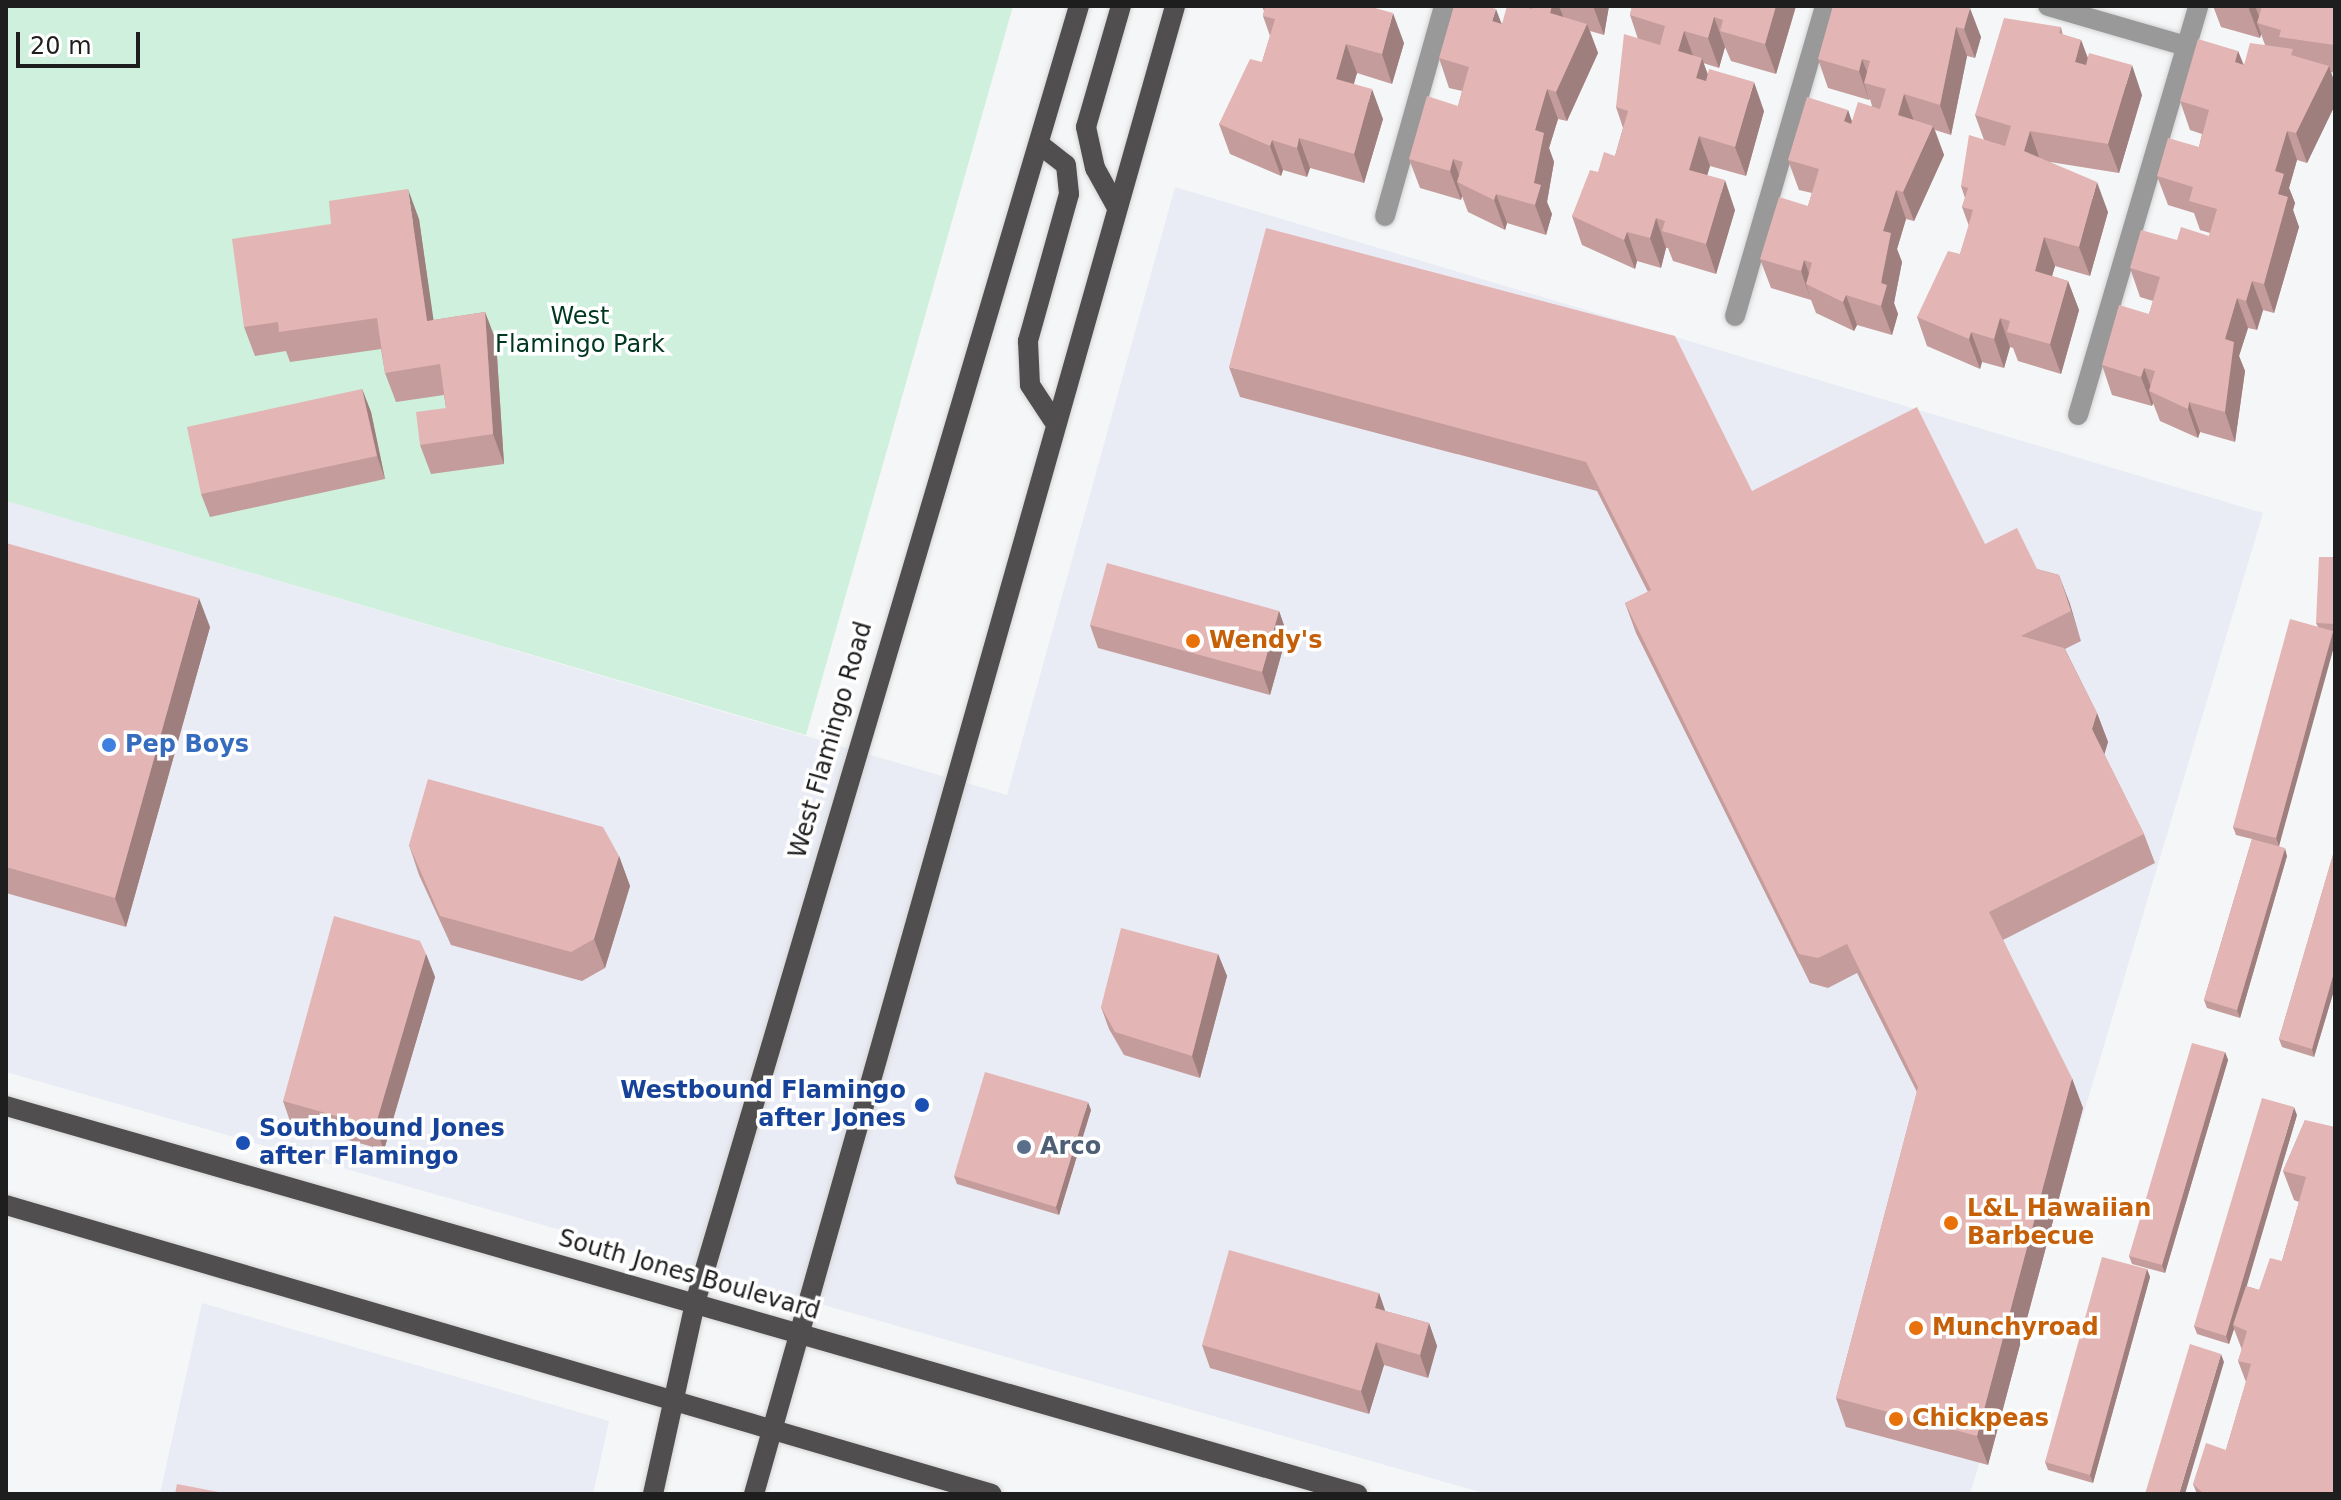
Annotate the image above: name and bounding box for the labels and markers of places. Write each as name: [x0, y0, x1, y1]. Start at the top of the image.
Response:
place label: Wendy's: [1209, 627, 1322, 655]
marker: Wendy's: [1184, 632, 1202, 650]
place label: Pep Boys: [125, 731, 249, 759]
marker: Pep Boys: [100, 736, 118, 754]
place label: Westbound Flamingo after Jones: [620, 1077, 906, 1133]
marker: Westbound Flamingo after Jones: [913, 1096, 931, 1114]
place label: Southbound Jones after Flamingo: [259, 1115, 505, 1171]
place label: Arco: [1040, 1133, 1101, 1161]
marker: Southbound Jones after Flamingo: [234, 1134, 252, 1152]
marker: Arco: [1015, 1138, 1033, 1156]
place label: L&L Hawaiian Barbecue: [1967, 1195, 2151, 1251]
marker: L&L Hawaiian Barbecue: [1942, 1214, 1960, 1232]
place label: Munchyroad: [1932, 1314, 2099, 1342]
marker: Munchyroad: [1907, 1319, 1925, 1337]
place label: Chickpeas: [1912, 1405, 2049, 1433]
marker: Chickpeas: [1887, 1410, 1905, 1428]

